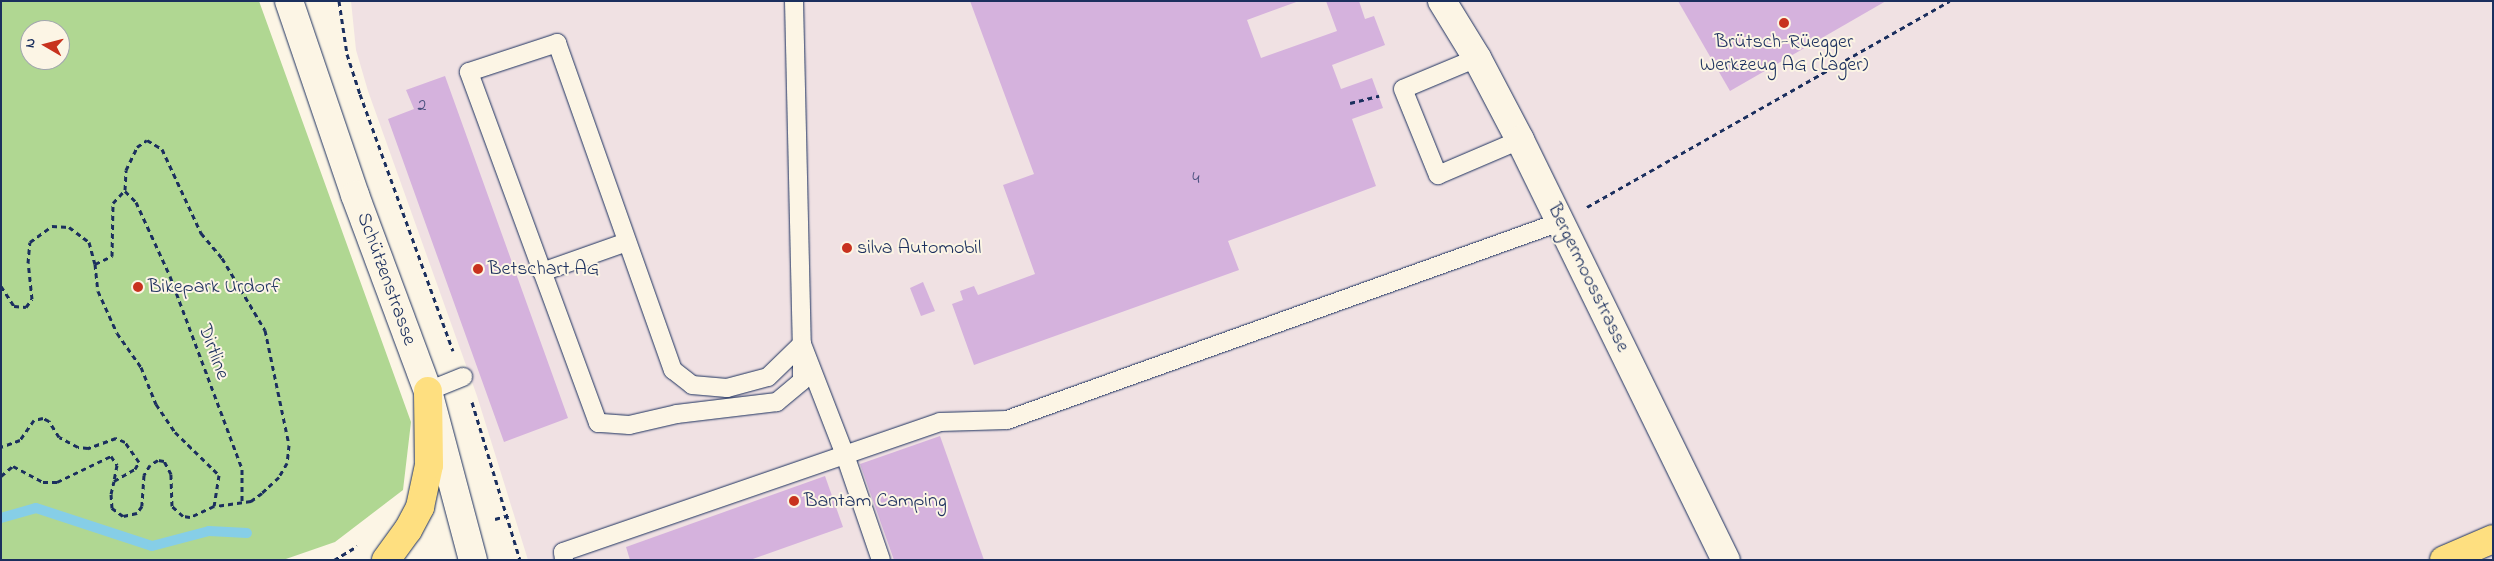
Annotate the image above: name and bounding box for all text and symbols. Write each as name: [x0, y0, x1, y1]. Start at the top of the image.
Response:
marker: Brütsch-Rüegger Werkzeug AG (Lager): [1778, 17, 1790, 29]
north arrow: [20, 20, 70, 70]
place label: Brütsch-Rüegger Werkzeug AG (Lager): [1700, 31, 1868, 78]
text: N: [20, 37, 42, 49]
house number: 2: [418, 95, 426, 117]
house number: 4: [1192, 168, 1200, 190]
street label: Bergermoosstrasse: [1542, 200, 1634, 356]
street label: Schützenstrasse: [351, 209, 421, 349]
place label: silva Automobil: [857, 236, 981, 260]
marker: silva Automobil: [841, 242, 853, 254]
place label: Betschart AG: [488, 257, 599, 281]
marker: Betschart AG: [472, 263, 484, 275]
place label: Bikepark Urdorf: [148, 275, 280, 299]
marker: Bikepark Urdorf: [132, 281, 144, 293]
street label: Dirtline: [192, 321, 234, 383]
place label: Bantam Camping: [804, 489, 947, 513]
marker: Bantam Camping: [788, 495, 800, 507]

